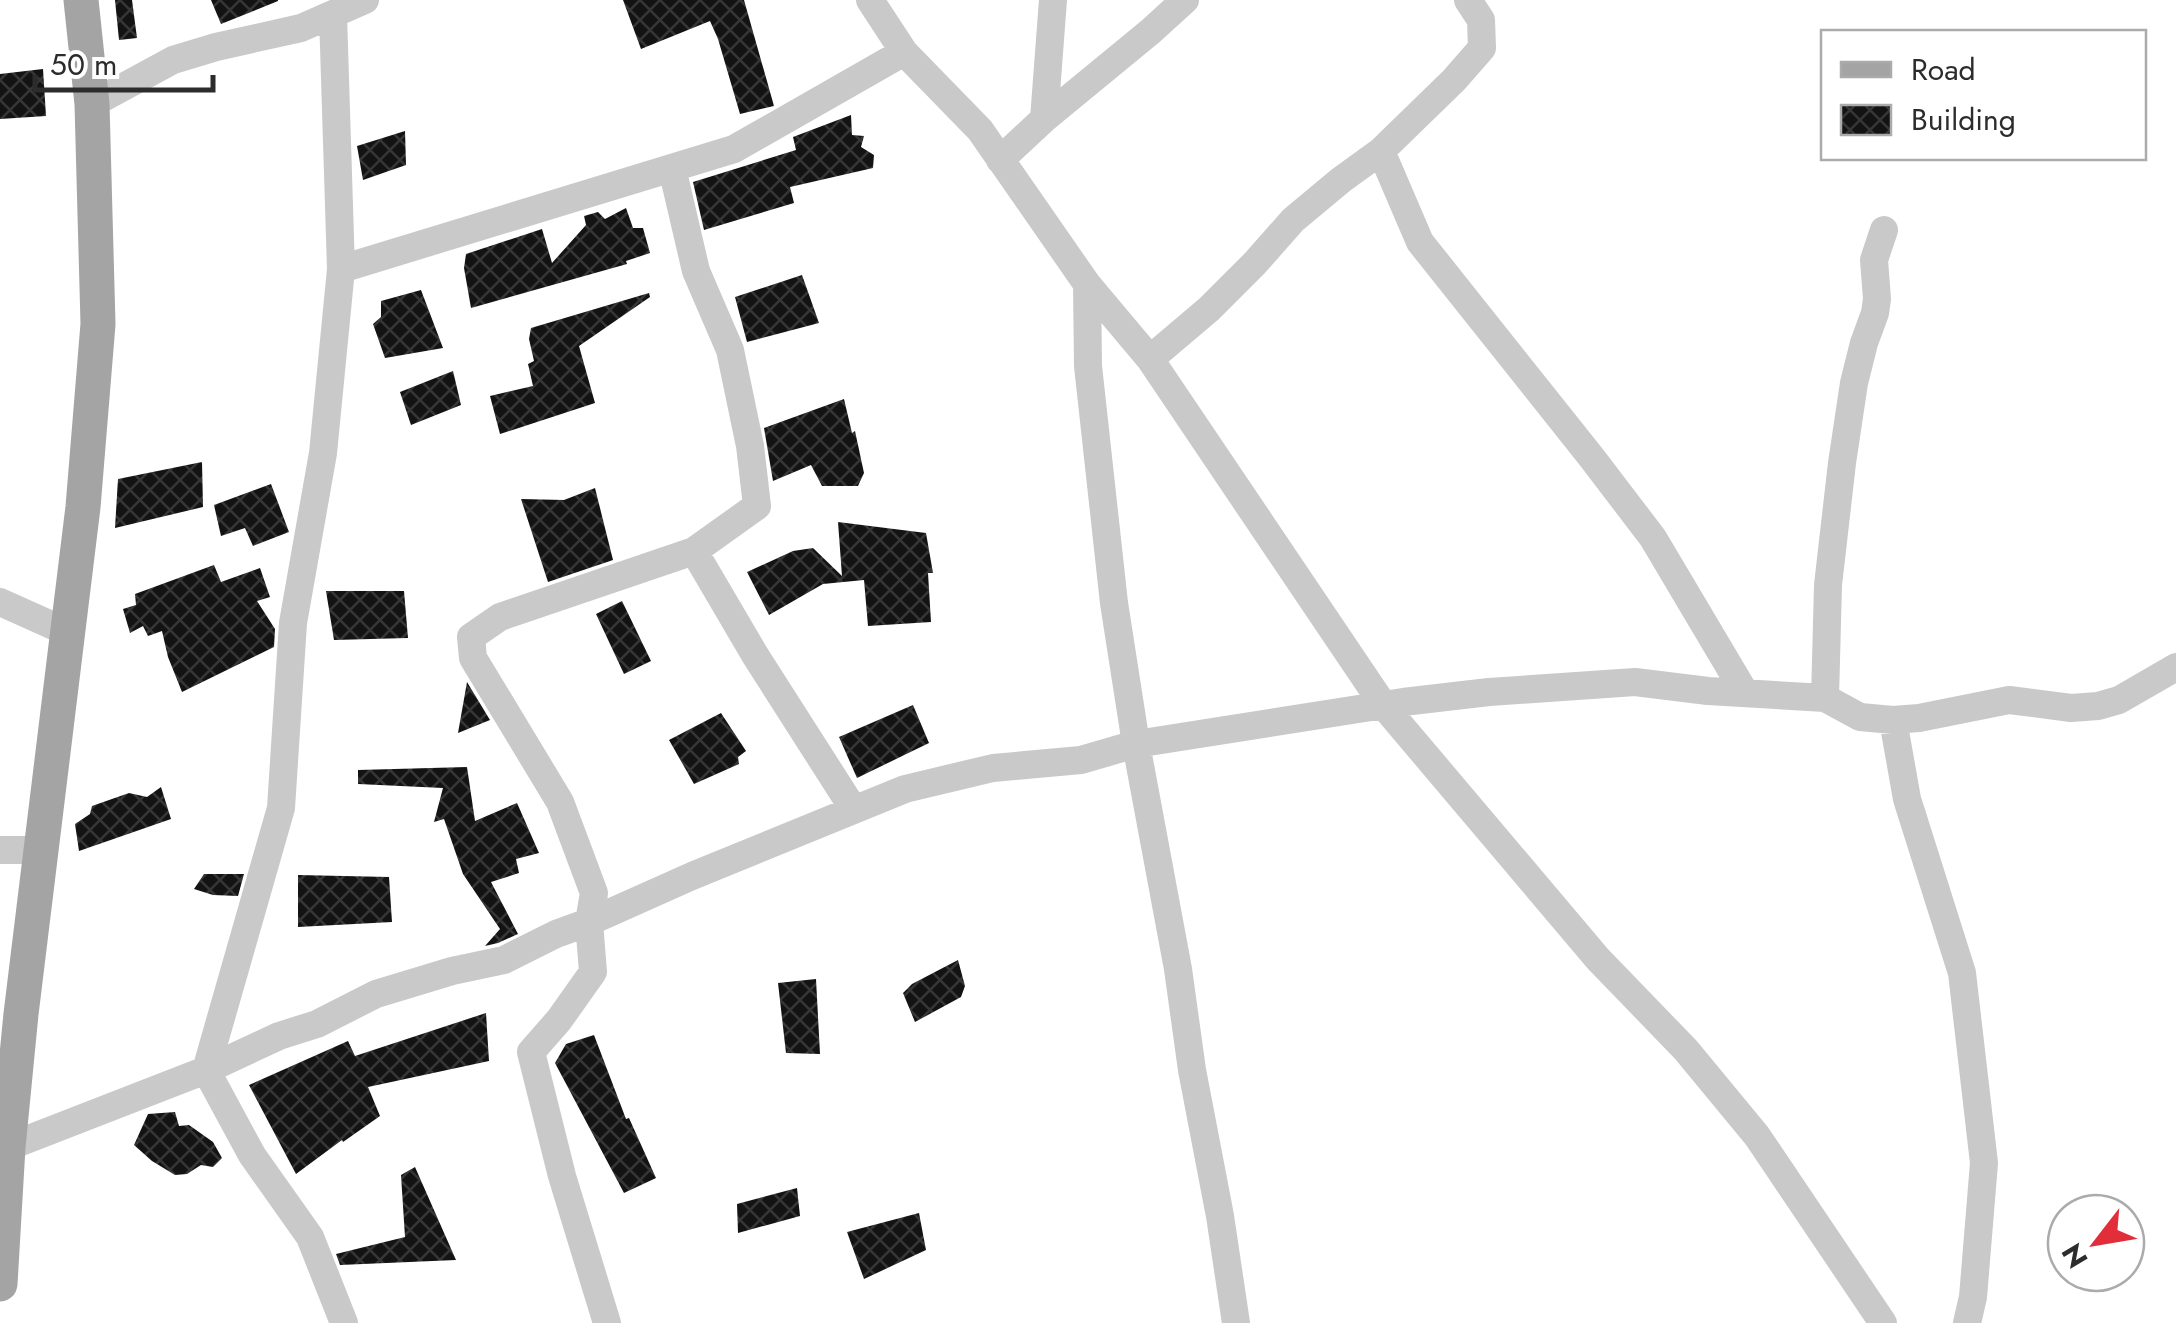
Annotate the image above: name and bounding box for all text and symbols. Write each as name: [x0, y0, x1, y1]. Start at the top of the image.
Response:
scale bar: [35, 30, 212, 92]
legend: [1821, 30, 2146, 160]
text: 50 m: [50, 43, 117, 86]
text: Road: [1911, 48, 1976, 91]
text: Building: [1911, 98, 2016, 141]
north arrow: [2046, 1193, 2146, 1293]
text: N: [2052, 1236, 2098, 1276]

